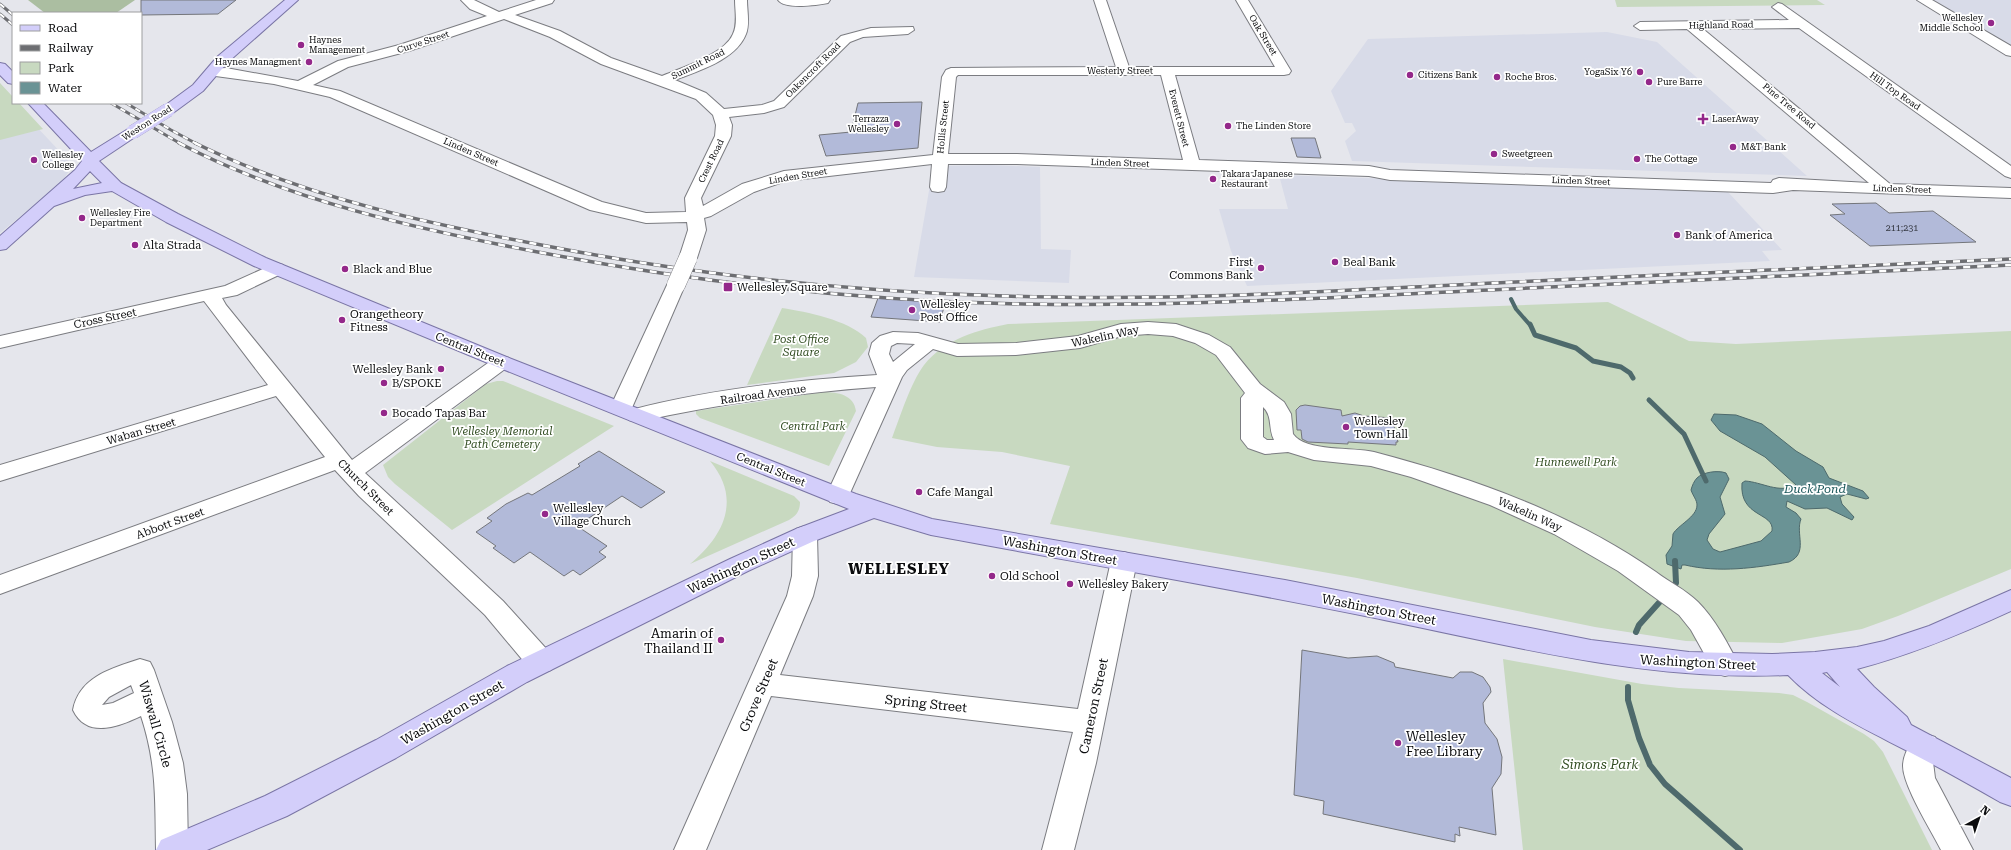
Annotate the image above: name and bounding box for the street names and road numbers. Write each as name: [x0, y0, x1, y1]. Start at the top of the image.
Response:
street label: Oak Street: [1247, 13, 1279, 58]
street label: Highland Road: [1689, 19, 1754, 31]
street label: Curve Street: [396, 29, 451, 55]
street label: Oakencroft Road: [783, 40, 843, 100]
street label: Summit Road: [670, 47, 727, 81]
street label: Westerly Street: [1087, 66, 1154, 76]
street label: Hill Top Road: [1868, 70, 1922, 112]
street label: Pine Tree Road: [1761, 81, 1817, 131]
street label: Everett Street: [1167, 88, 1191, 148]
street label: Hollis Street: [935, 99, 951, 154]
street label: Weston Road: [120, 103, 174, 143]
street label: Linden Street: [442, 136, 501, 168]
street label: Crest Road: [696, 137, 726, 184]
street label: Linden Street: [1090, 157, 1150, 169]
street label: Linden Street: [768, 166, 828, 186]
street label: Linden Street: [1551, 175, 1611, 187]
street label: Linden Street: [1872, 183, 1932, 195]
street label: Cross Street: [73, 305, 138, 331]
street label: Wakelin Way: [1070, 323, 1141, 350]
street label: Central Street: [433, 330, 506, 369]
street label: Railroad Avenue: [719, 382, 807, 407]
street label: Waban Street: [105, 415, 177, 448]
street label: Central Street: [734, 450, 807, 489]
street label: Church Street: [335, 457, 396, 518]
street label: Wakelin Way: [1496, 495, 1564, 535]
street label: Abbott Street: [134, 505, 206, 542]
street label: Washington Street: [1001, 533, 1118, 568]
street label: Washington Street: [685, 534, 797, 597]
street label: Washington Street: [1321, 591, 1437, 628]
street label: Washington Street: [1640, 652, 1756, 673]
street label: Grove Street: [736, 656, 781, 734]
street label: Cameron Street: [1076, 657, 1111, 755]
street label: Washington Street: [398, 677, 506, 748]
street label: Wiswall Circle: [136, 679, 175, 769]
street label: Spring Street: [884, 692, 968, 715]

